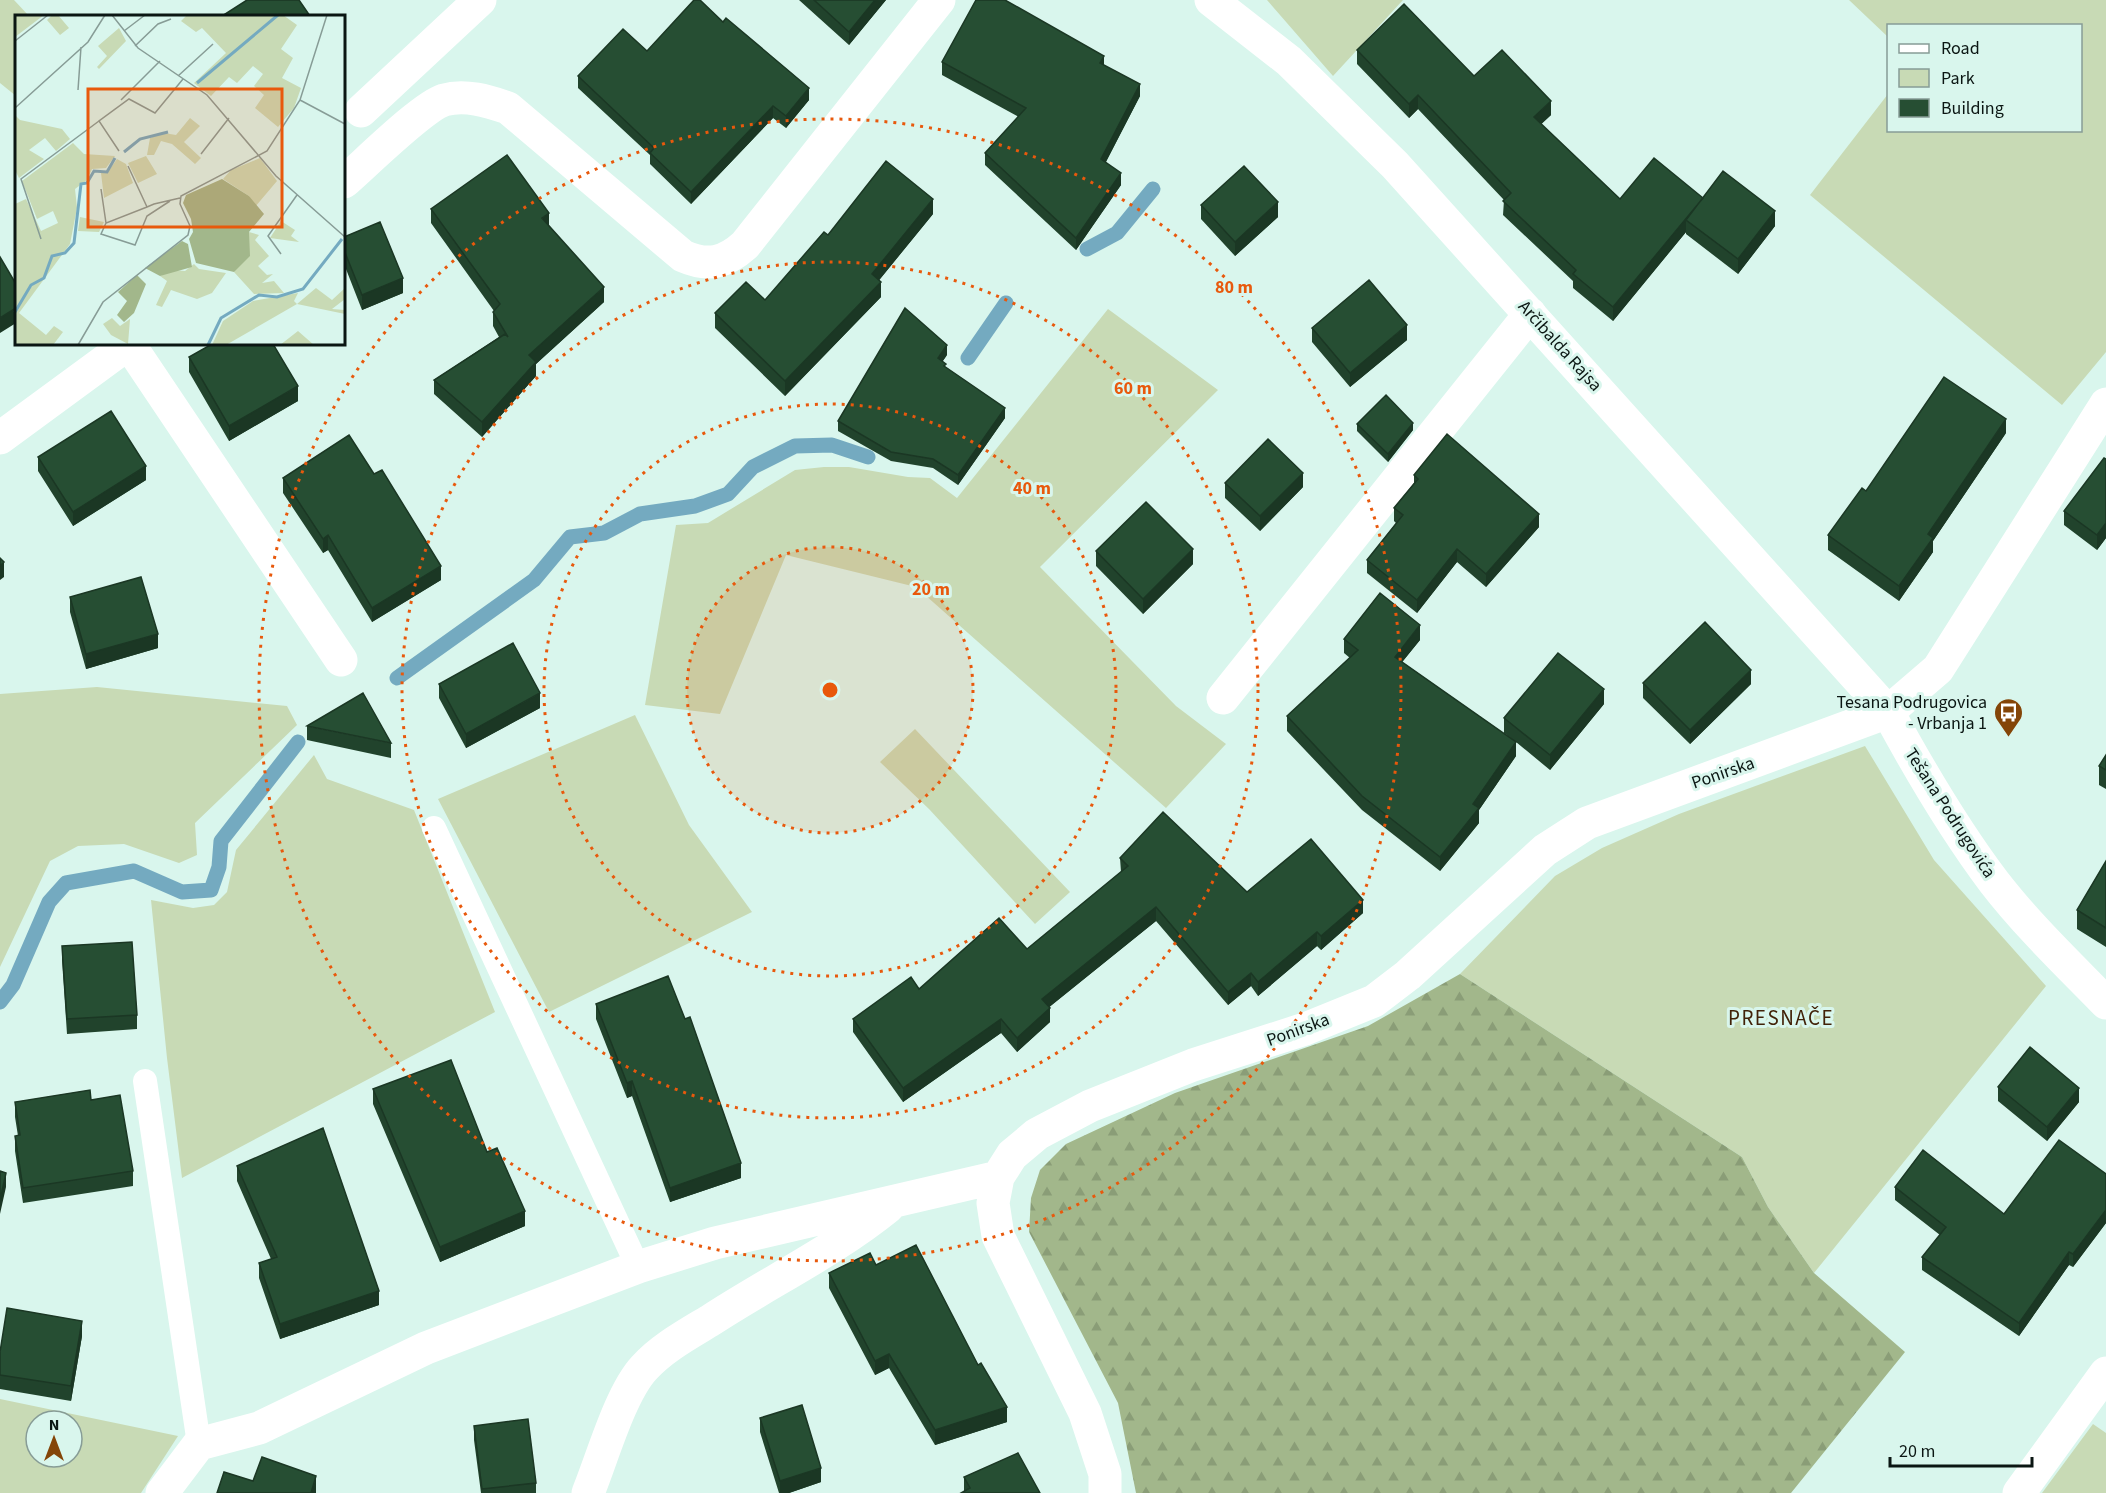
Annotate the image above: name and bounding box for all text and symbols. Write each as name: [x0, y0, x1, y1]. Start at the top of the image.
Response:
inset map: [15, 15, 345, 345]
legend: [1887, 24, 2082, 132]
text: Road: [1941, 36, 1980, 61]
text: Park: [1941, 66, 1975, 91]
text: Building: [1941, 96, 2004, 121]
text: 80 m: [1215, 275, 1253, 300]
street label: Arčibalda Rajsa: [1512, 295, 1608, 397]
text: 60 m: [1114, 376, 1152, 401]
text: 40 m: [1013, 476, 1051, 501]
text: 20 m: [912, 577, 950, 602]
centre of rings: [820, 680, 840, 700]
place label: Tesana Podrugovica - Vrbanja 1: [1836, 690, 1987, 736]
bus stop icon: Tesana Podrugovica - Vrbanja 1: [1992, 696, 2024, 738]
street label: Tešana Podrugovića: [1899, 743, 2001, 883]
street label: Ponirska: [1688, 751, 1758, 795]
district label: PRESNAČE: [1728, 1003, 1834, 1033]
street label: Ponirska: [1263, 1007, 1333, 1053]
north arrow: [24, 1409, 84, 1469]
text: N: [49, 1414, 59, 1436]
scale bar: [1890, 1430, 2032, 1468]
text: 20 m: [1899, 1439, 1935, 1464]

